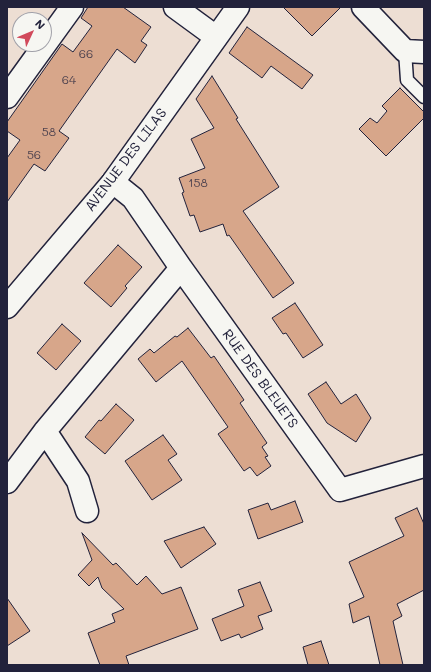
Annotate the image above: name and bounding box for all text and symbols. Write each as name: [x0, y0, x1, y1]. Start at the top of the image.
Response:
north arrow: [12, 12, 52, 52]
text: N: [32, 16, 49, 32]
house number: 66: [79, 47, 93, 61]
house number: 64: [62, 73, 76, 87]
street label: AVENUE DES LILAS: [82, 105, 170, 215]
house number: 58: [42, 125, 56, 139]
house number: 56: [27, 148, 41, 162]
house number: 158: [188, 176, 208, 190]
street label: RUE DES BLEUETS: [219, 326, 301, 432]

